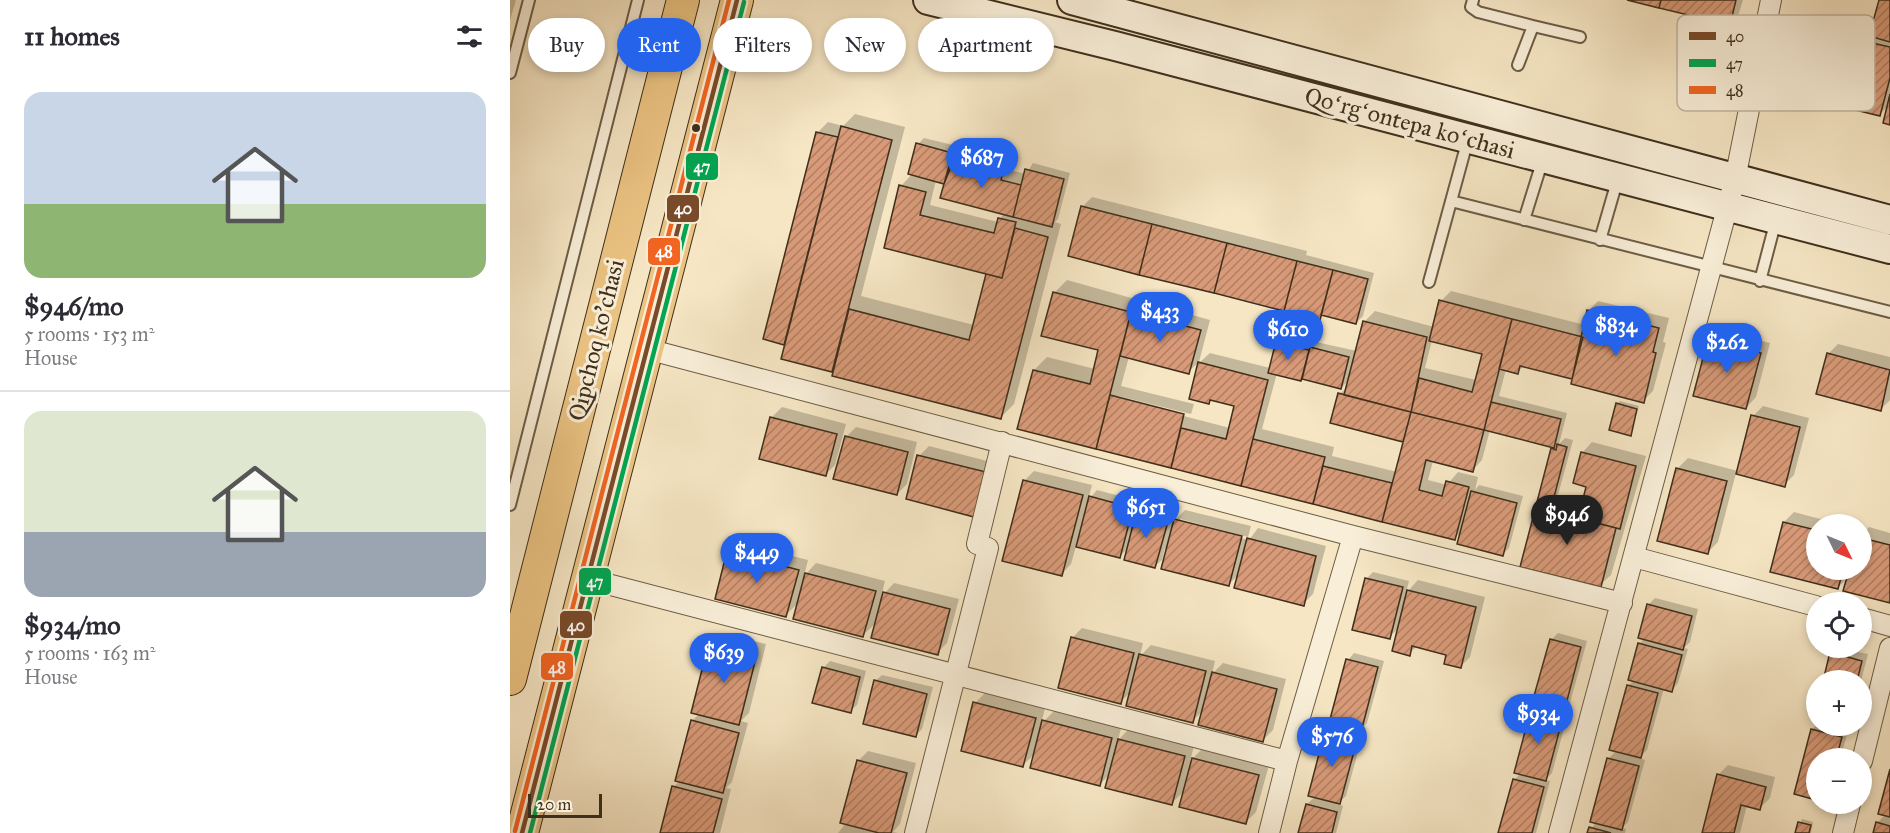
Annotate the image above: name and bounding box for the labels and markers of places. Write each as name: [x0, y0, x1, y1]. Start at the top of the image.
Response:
unlabelled marker: [690, 122, 702, 134]
pin: $687: [946, 138, 1018, 189]
pin: $433: [1124, 292, 1196, 343]
pin: $834: [1580, 306, 1652, 357]
pin: $610: [1252, 310, 1324, 361]
pin: $262: [1691, 323, 1763, 374]
pin: $651: [1110, 488, 1182, 539]
pin: $946: [1531, 495, 1603, 546]
pin: $449: [721, 533, 793, 584]
pin: $639: [688, 633, 760, 684]
pin: $934: [1502, 694, 1574, 745]
pin: $576: [1296, 717, 1368, 768]

